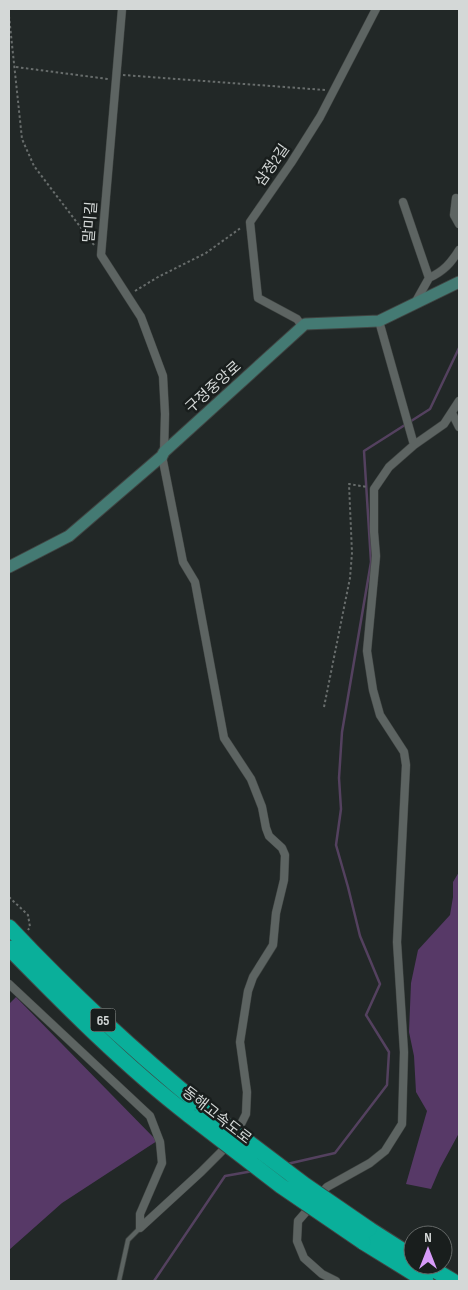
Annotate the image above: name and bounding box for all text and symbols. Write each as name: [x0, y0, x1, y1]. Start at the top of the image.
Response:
street label: 삼정2길: [251, 140, 294, 190]
street label: 말미길: [80, 201, 101, 243]
street label: 구정중앙로: [181, 357, 245, 418]
road number: 65: [90, 1008, 116, 1032]
street label: 동해고속도로: [178, 1082, 255, 1148]
north arrow: [403, 1225, 453, 1275]
text: N: [424, 1229, 432, 1246]

